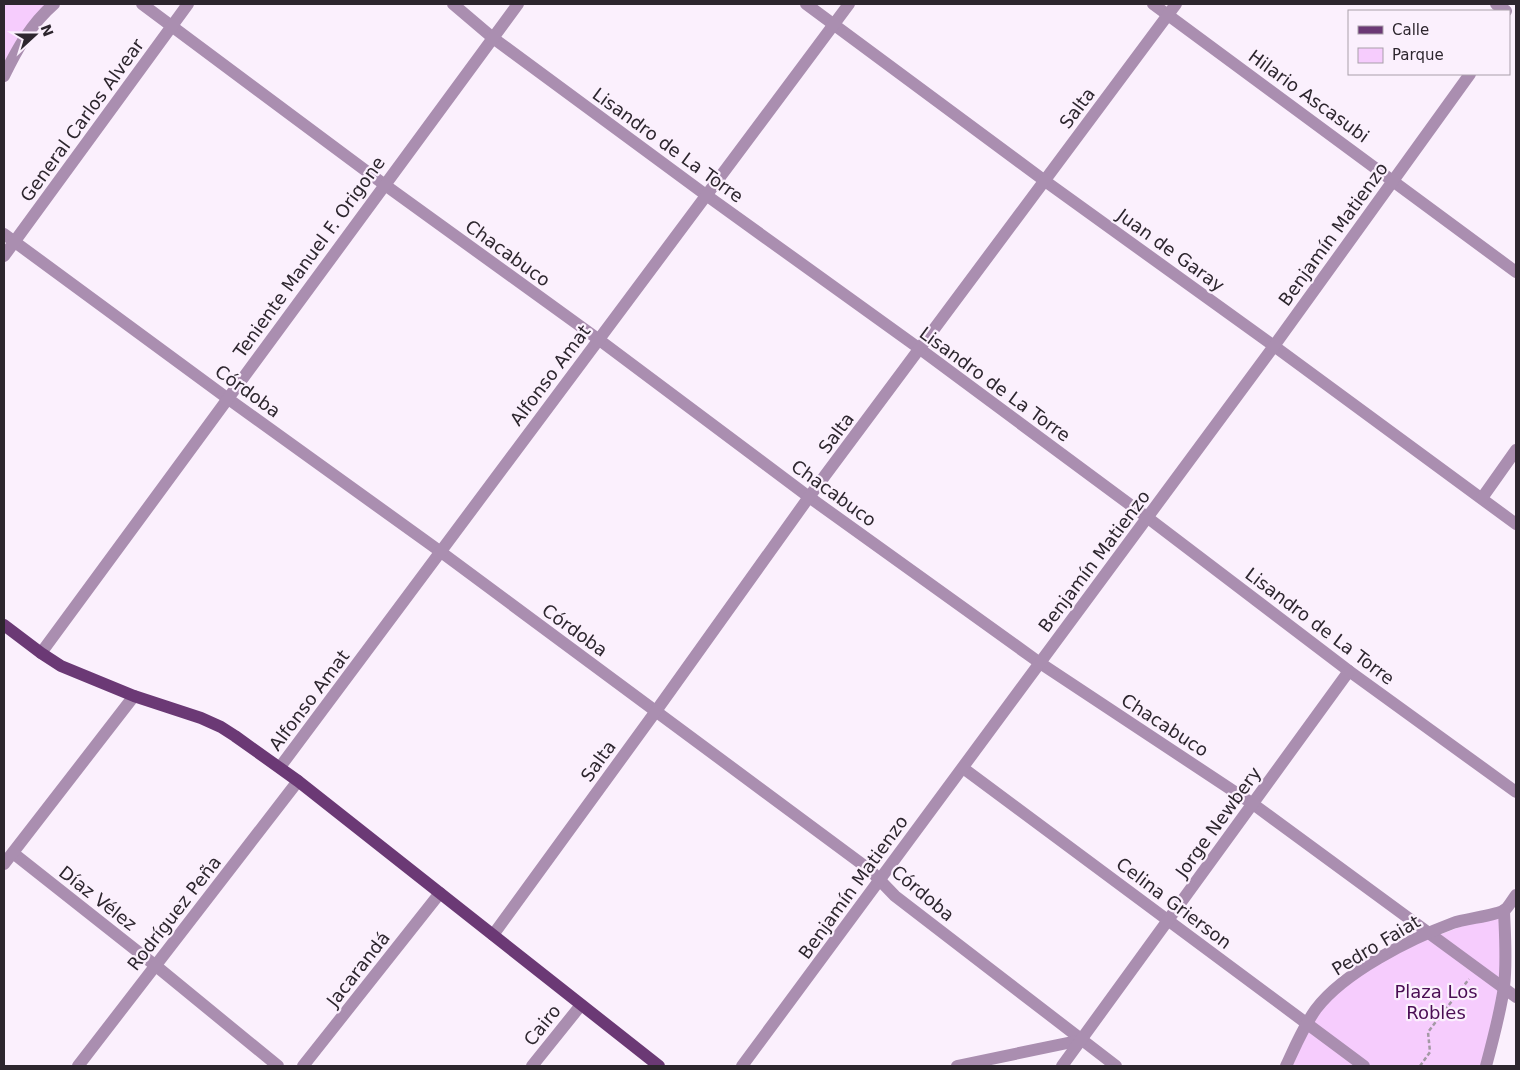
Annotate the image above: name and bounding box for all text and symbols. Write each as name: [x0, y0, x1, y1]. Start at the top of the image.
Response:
north arrow: [10, 10, 60, 60]
legend: [1348, 10, 1510, 75]
text: Calle: [1392, 21, 1429, 39]
text: N: [38, 22, 57, 39]
street label: General Carlos Alvear: [16, 34, 149, 206]
street label: Hilario Ascasubi: [1245, 45, 1373, 147]
text: Parque: [1392, 46, 1444, 64]
street label: Lisandro de La Torre: [589, 83, 747, 207]
street label: Salta: [1055, 83, 1099, 133]
street label: Teniente Manuel F. Origone: [228, 152, 389, 362]
street label: Benjamín Matienzo: [1274, 158, 1392, 310]
street label: Juan de Garay: [1113, 204, 1229, 296]
street label: Chacabuco: [462, 215, 554, 291]
street label: Alfonso Amat: [505, 321, 595, 429]
street label: Lisandro de La Torre: [916, 322, 1074, 446]
street label: Córdoba: [211, 360, 285, 422]
street label: Salta: [814, 408, 858, 458]
street label: Chacabuco: [788, 455, 880, 531]
street label: Benjamín Matienzo: [1034, 486, 1154, 636]
street label: Lisandro de La Torre: [1241, 563, 1399, 689]
street label: Córdoba: [538, 599, 612, 661]
street label: Alfonso Amat: [264, 646, 354, 754]
street label: Chacabuco: [1117, 689, 1213, 761]
street label: Salta: [576, 736, 620, 786]
street label: Jorge Newbery: [1170, 762, 1265, 882]
street label: Benjamín Matienzo: [794, 811, 912, 963]
street label: Rodríguez Peña: [123, 852, 225, 974]
street label: Celina Grierson: [1112, 853, 1236, 953]
street label: Díaz Vélez: [55, 861, 141, 935]
street label: Córdoba: [887, 861, 959, 925]
street label: Pedro Faiat: [1328, 910, 1424, 980]
street label: Jacarandá: [322, 927, 394, 1012]
park label: Plaza Los Robles: [1394, 981, 1478, 1023]
street label: Cairo: [519, 1000, 565, 1050]

